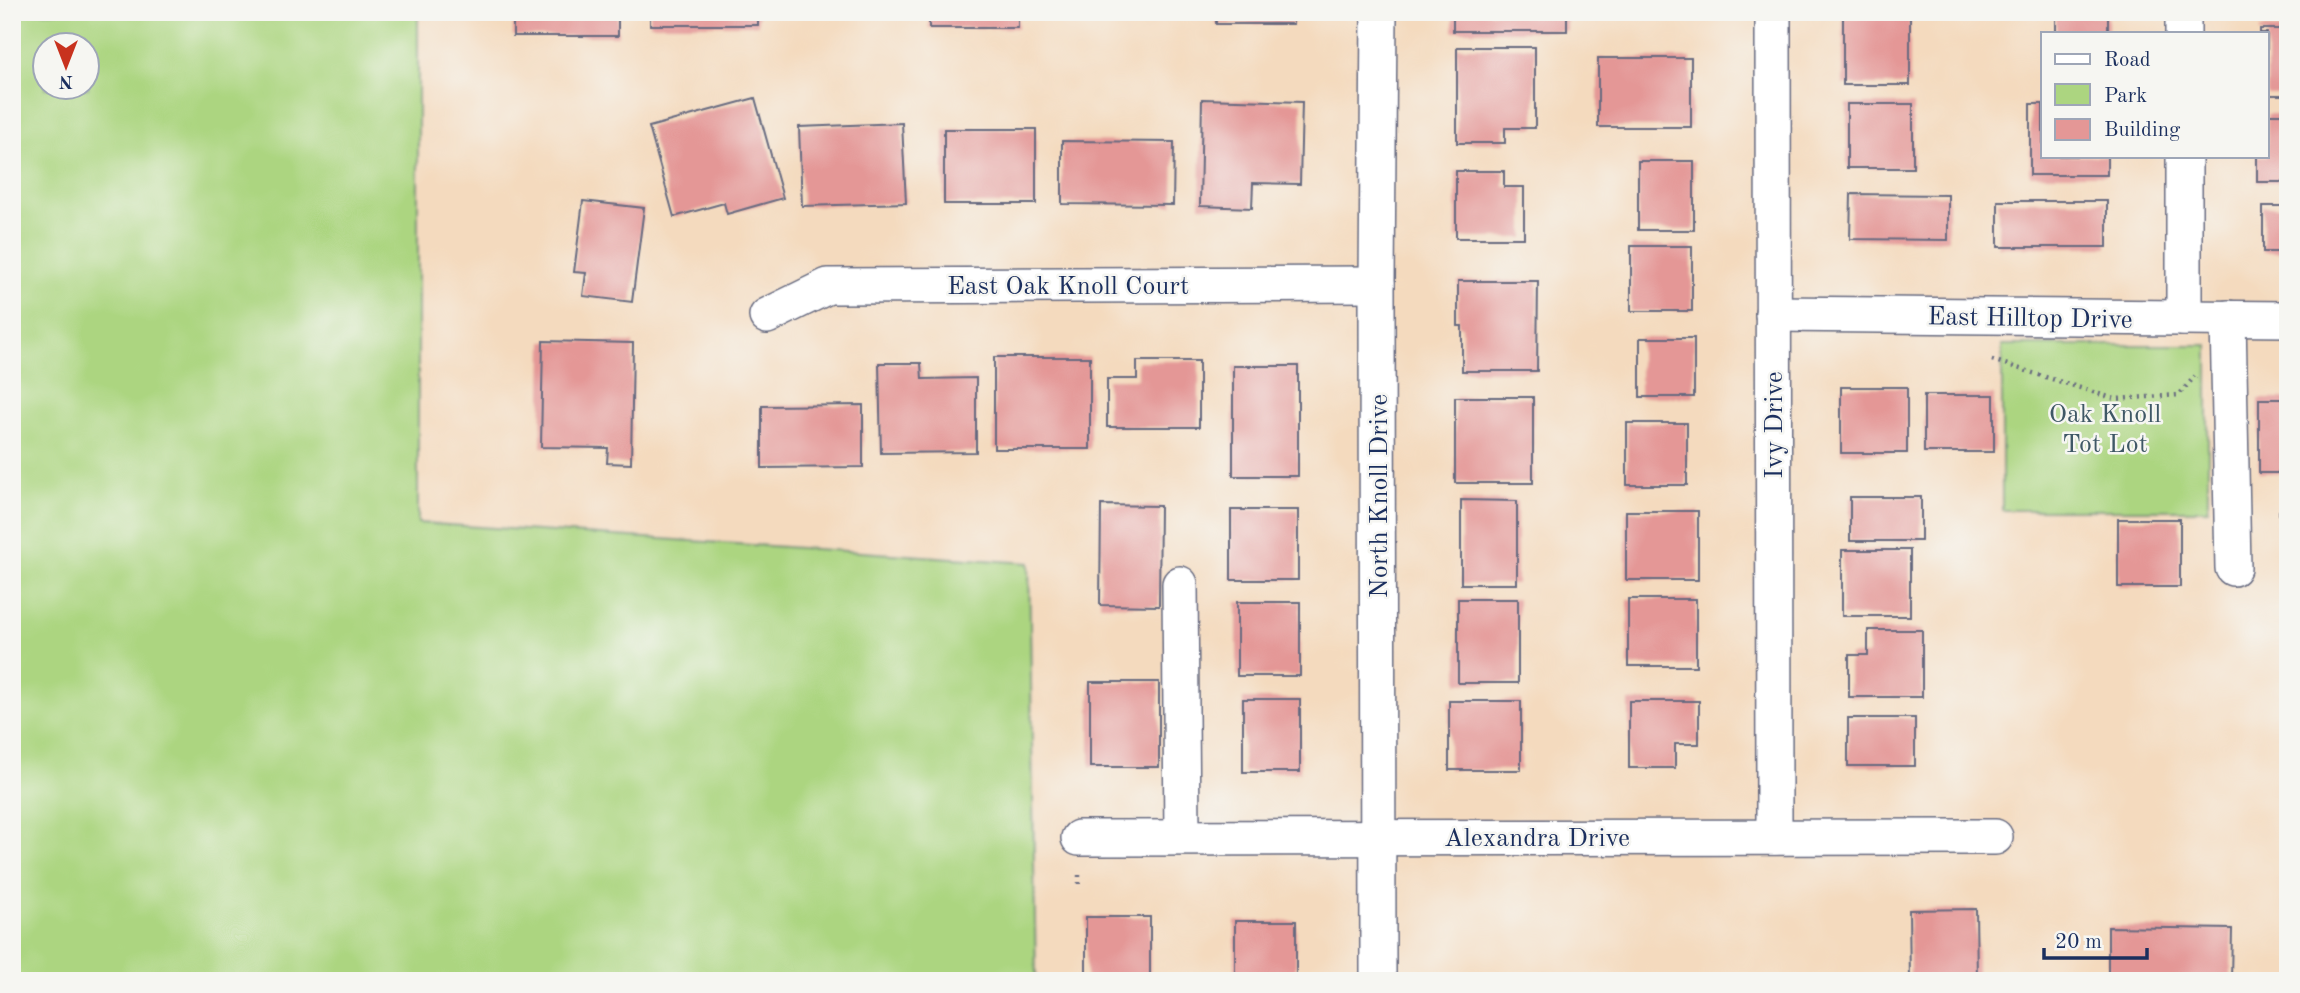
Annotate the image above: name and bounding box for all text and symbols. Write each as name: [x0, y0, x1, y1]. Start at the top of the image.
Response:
north arrow: [32, 32, 102, 102]
legend: [2041, 32, 2268, 158]
text: Road: [2104, 50, 2151, 71]
text: N: [58, 71, 73, 90]
text: Park: [2104, 86, 2147, 107]
text: Building: [2104, 120, 2181, 141]
street label: East Oak Knoll Court: [947, 274, 1189, 300]
street label: East Hilltop Drive: [1927, 304, 2133, 334]
street label: Ivy Drive: [1762, 371, 1788, 479]
street label: North Knoll Drive: [1367, 394, 1393, 598]
park label: Oak Knoll Tot Lot: [2049, 402, 2161, 458]
street label: Alexandra Drive: [1444, 826, 1630, 852]
scale bar: [2044, 916, 2148, 960]
text: 20 m: [2055, 932, 2102, 953]

